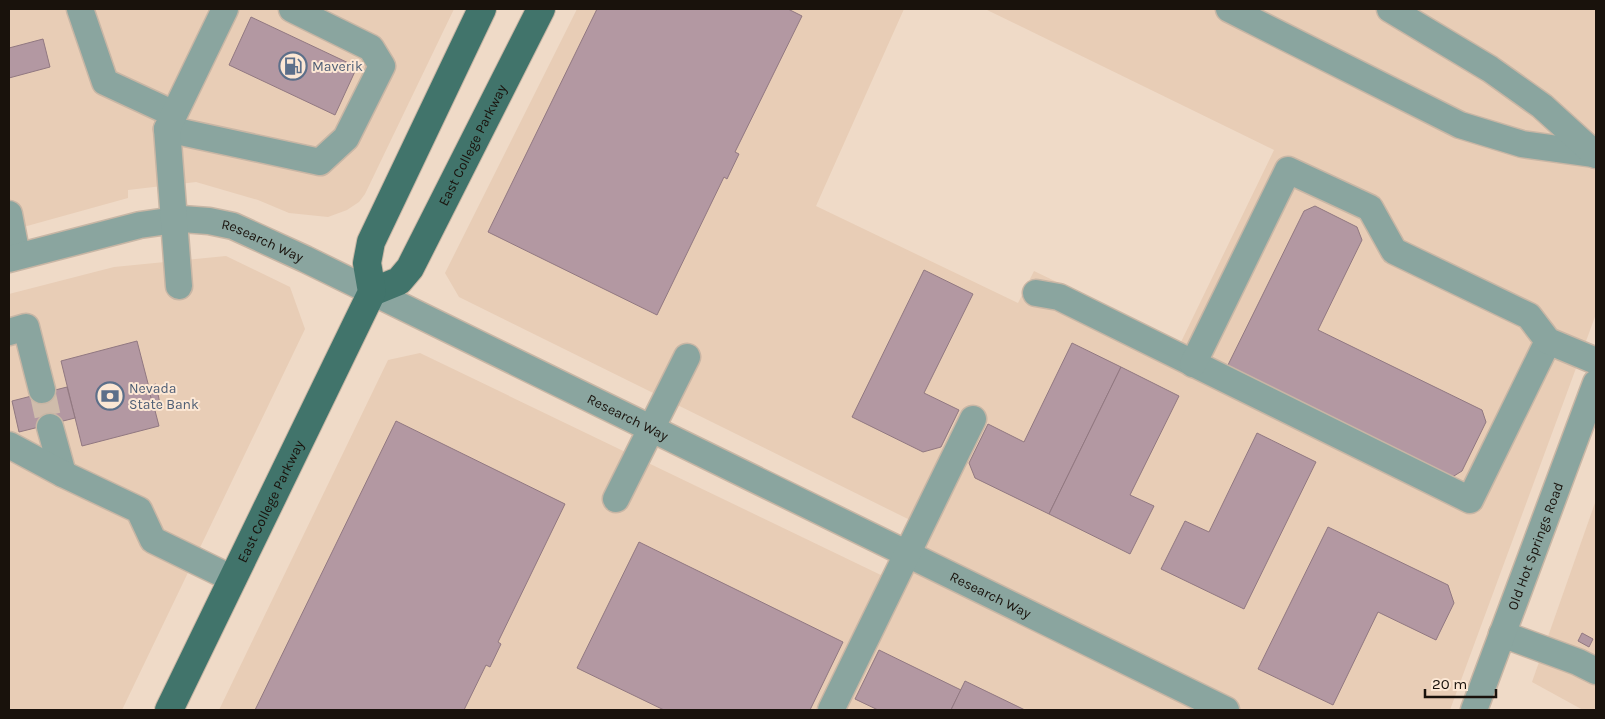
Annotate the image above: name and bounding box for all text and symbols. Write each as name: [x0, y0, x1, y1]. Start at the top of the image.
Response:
fuel station icon: Maverik: [278, 51, 308, 81]
place label: Maverik: [312, 58, 363, 75]
street label: East College Parkway: [435, 81, 511, 209]
street label: Research Way: [220, 216, 307, 266]
place label: Nevada State Bank: [129, 380, 199, 413]
bank icon: Nevada State Bank: [95, 381, 125, 411]
street label: Research Way: [584, 390, 671, 445]
street label: East College Parkway: [234, 437, 308, 566]
street label: Old Hot Springs Road: [1504, 480, 1567, 613]
street label: Research Way: [947, 568, 1034, 622]
scale bar: [1425, 666, 1496, 698]
text: 20 m: [1432, 675, 1467, 693]

